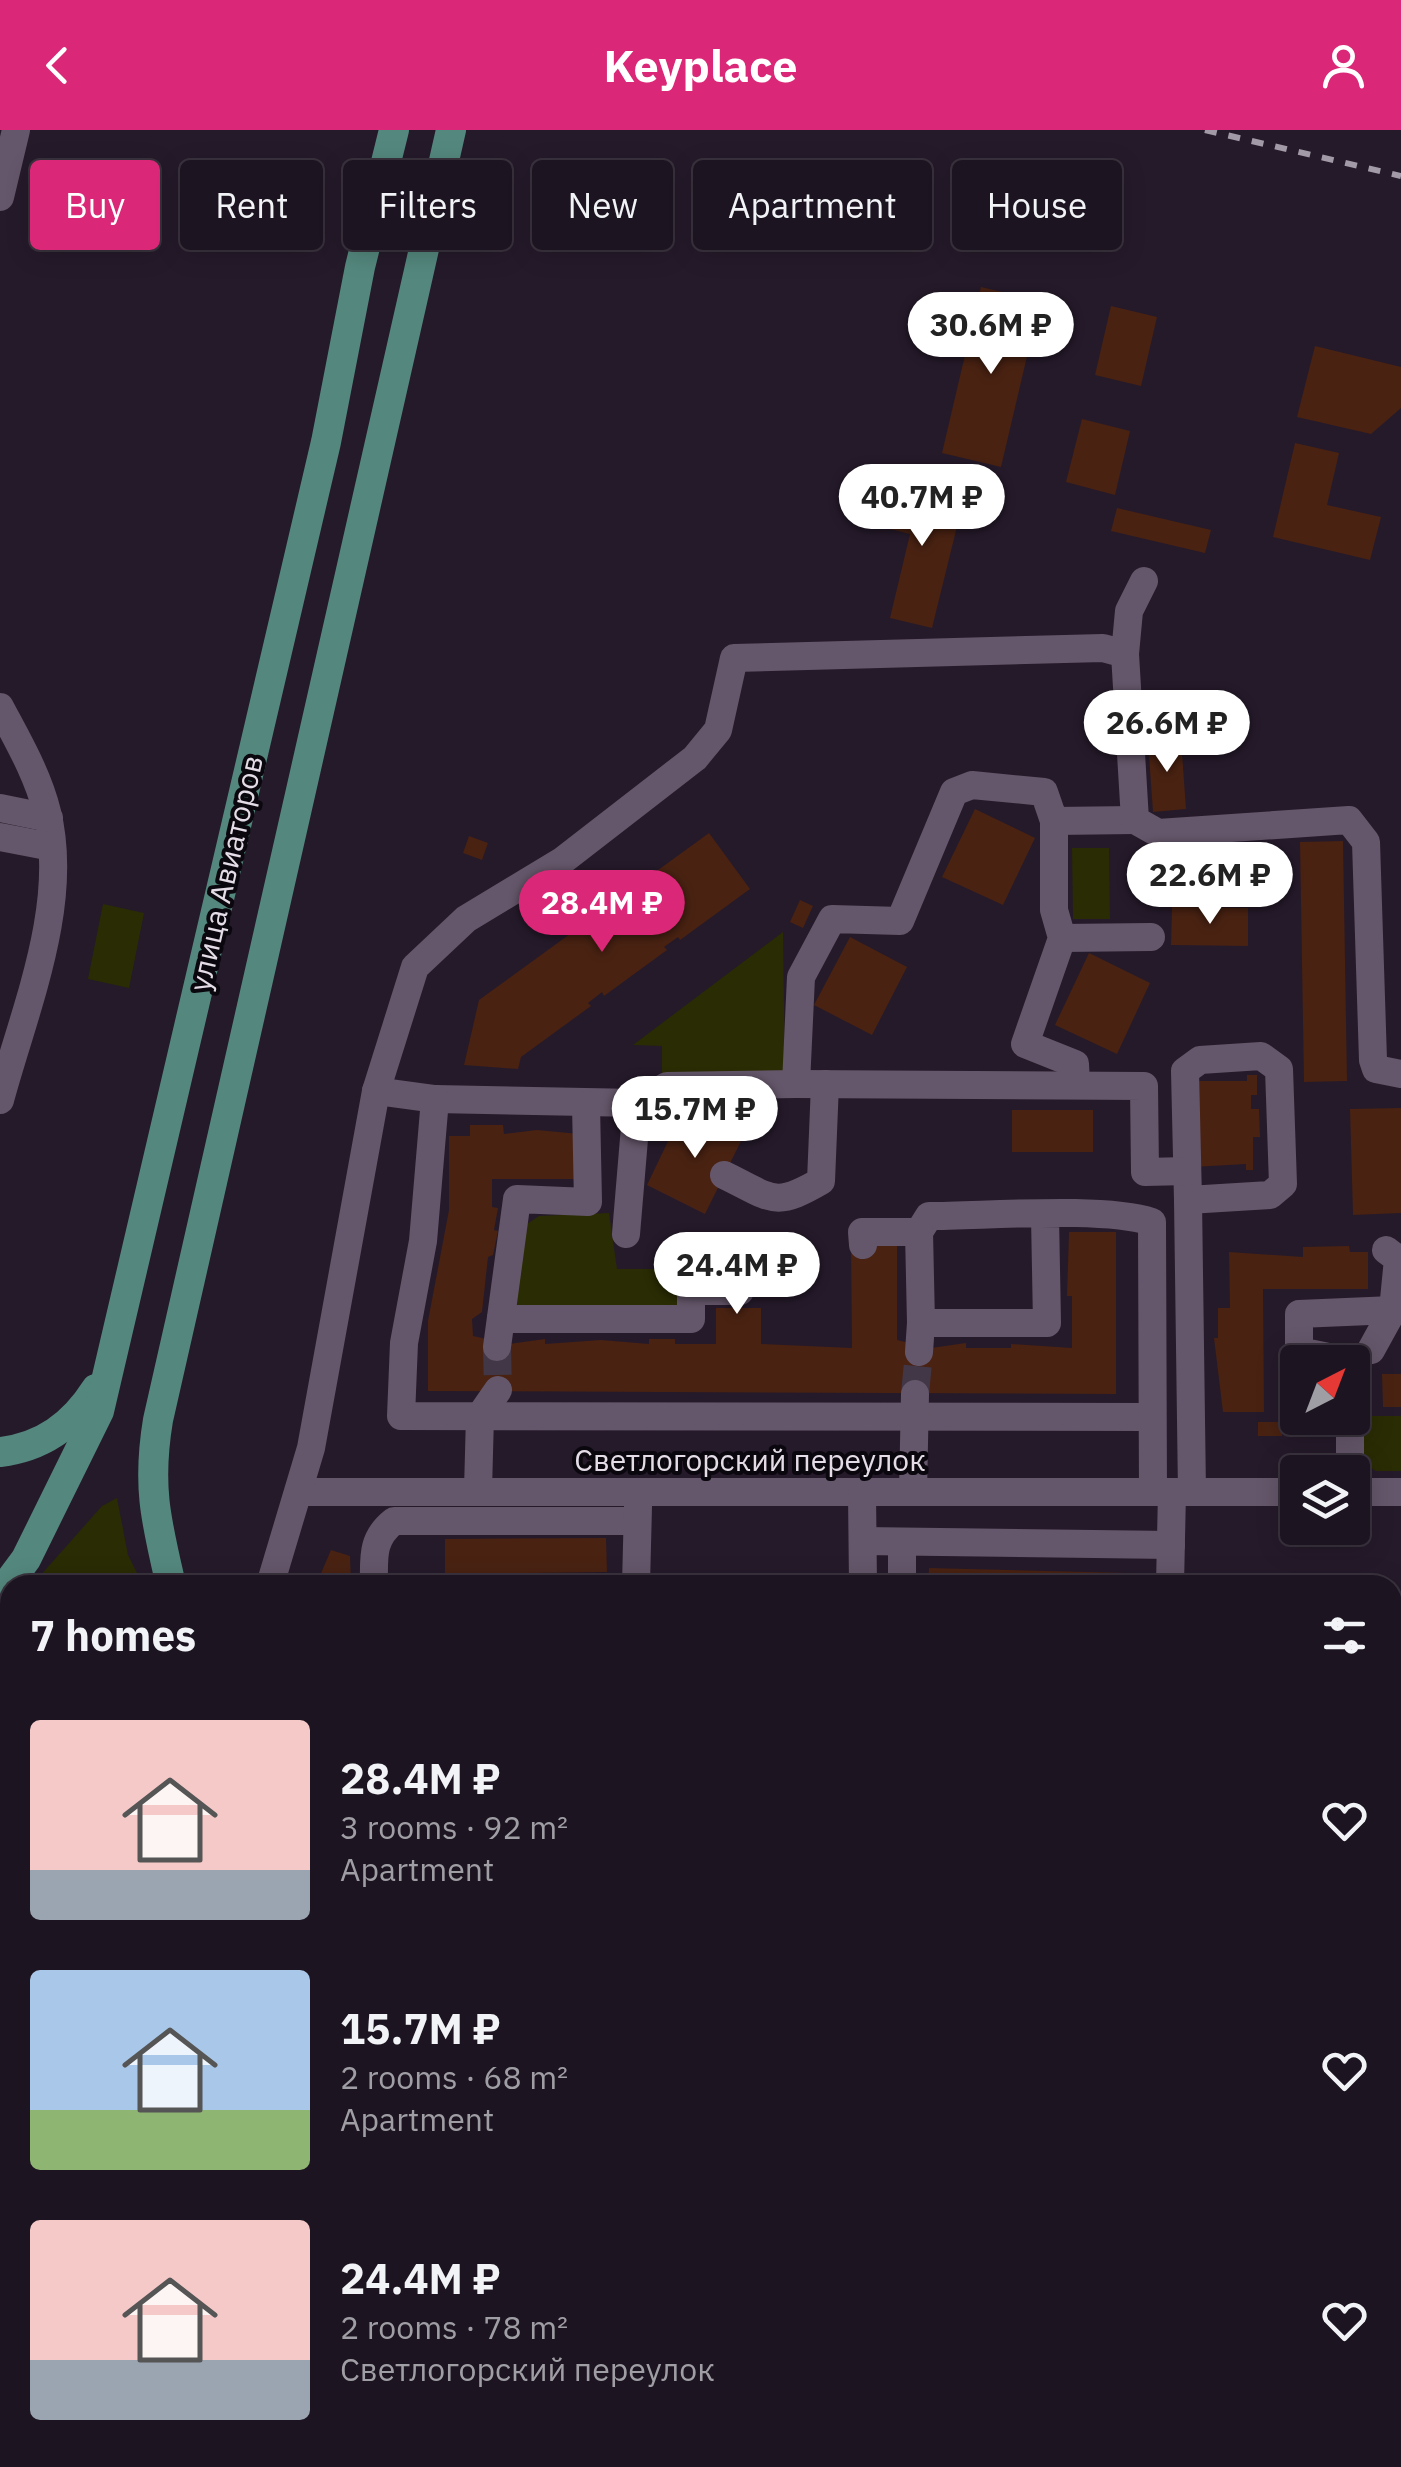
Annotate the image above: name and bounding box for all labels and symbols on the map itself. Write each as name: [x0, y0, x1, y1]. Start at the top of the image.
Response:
pin: 30.6M ₽: [899, 292, 1083, 377]
pin: 40.7M ₽: [830, 464, 1014, 549]
pin: 26.6M ₽: [1075, 690, 1259, 775]
street label: улица Авиаторов: [179, 751, 271, 995]
pin: 22.6M ₽: [1118, 842, 1302, 927]
pin: 28.4M ₽: [510, 870, 694, 955]
pin: 15.7M ₽: [603, 1076, 787, 1161]
pin: 24.4M ₽: [645, 1232, 829, 1317]
north arrow: [1280, 1345, 1370, 1435]
street label: Светлогорский переулок: [574, 1440, 926, 1479]

